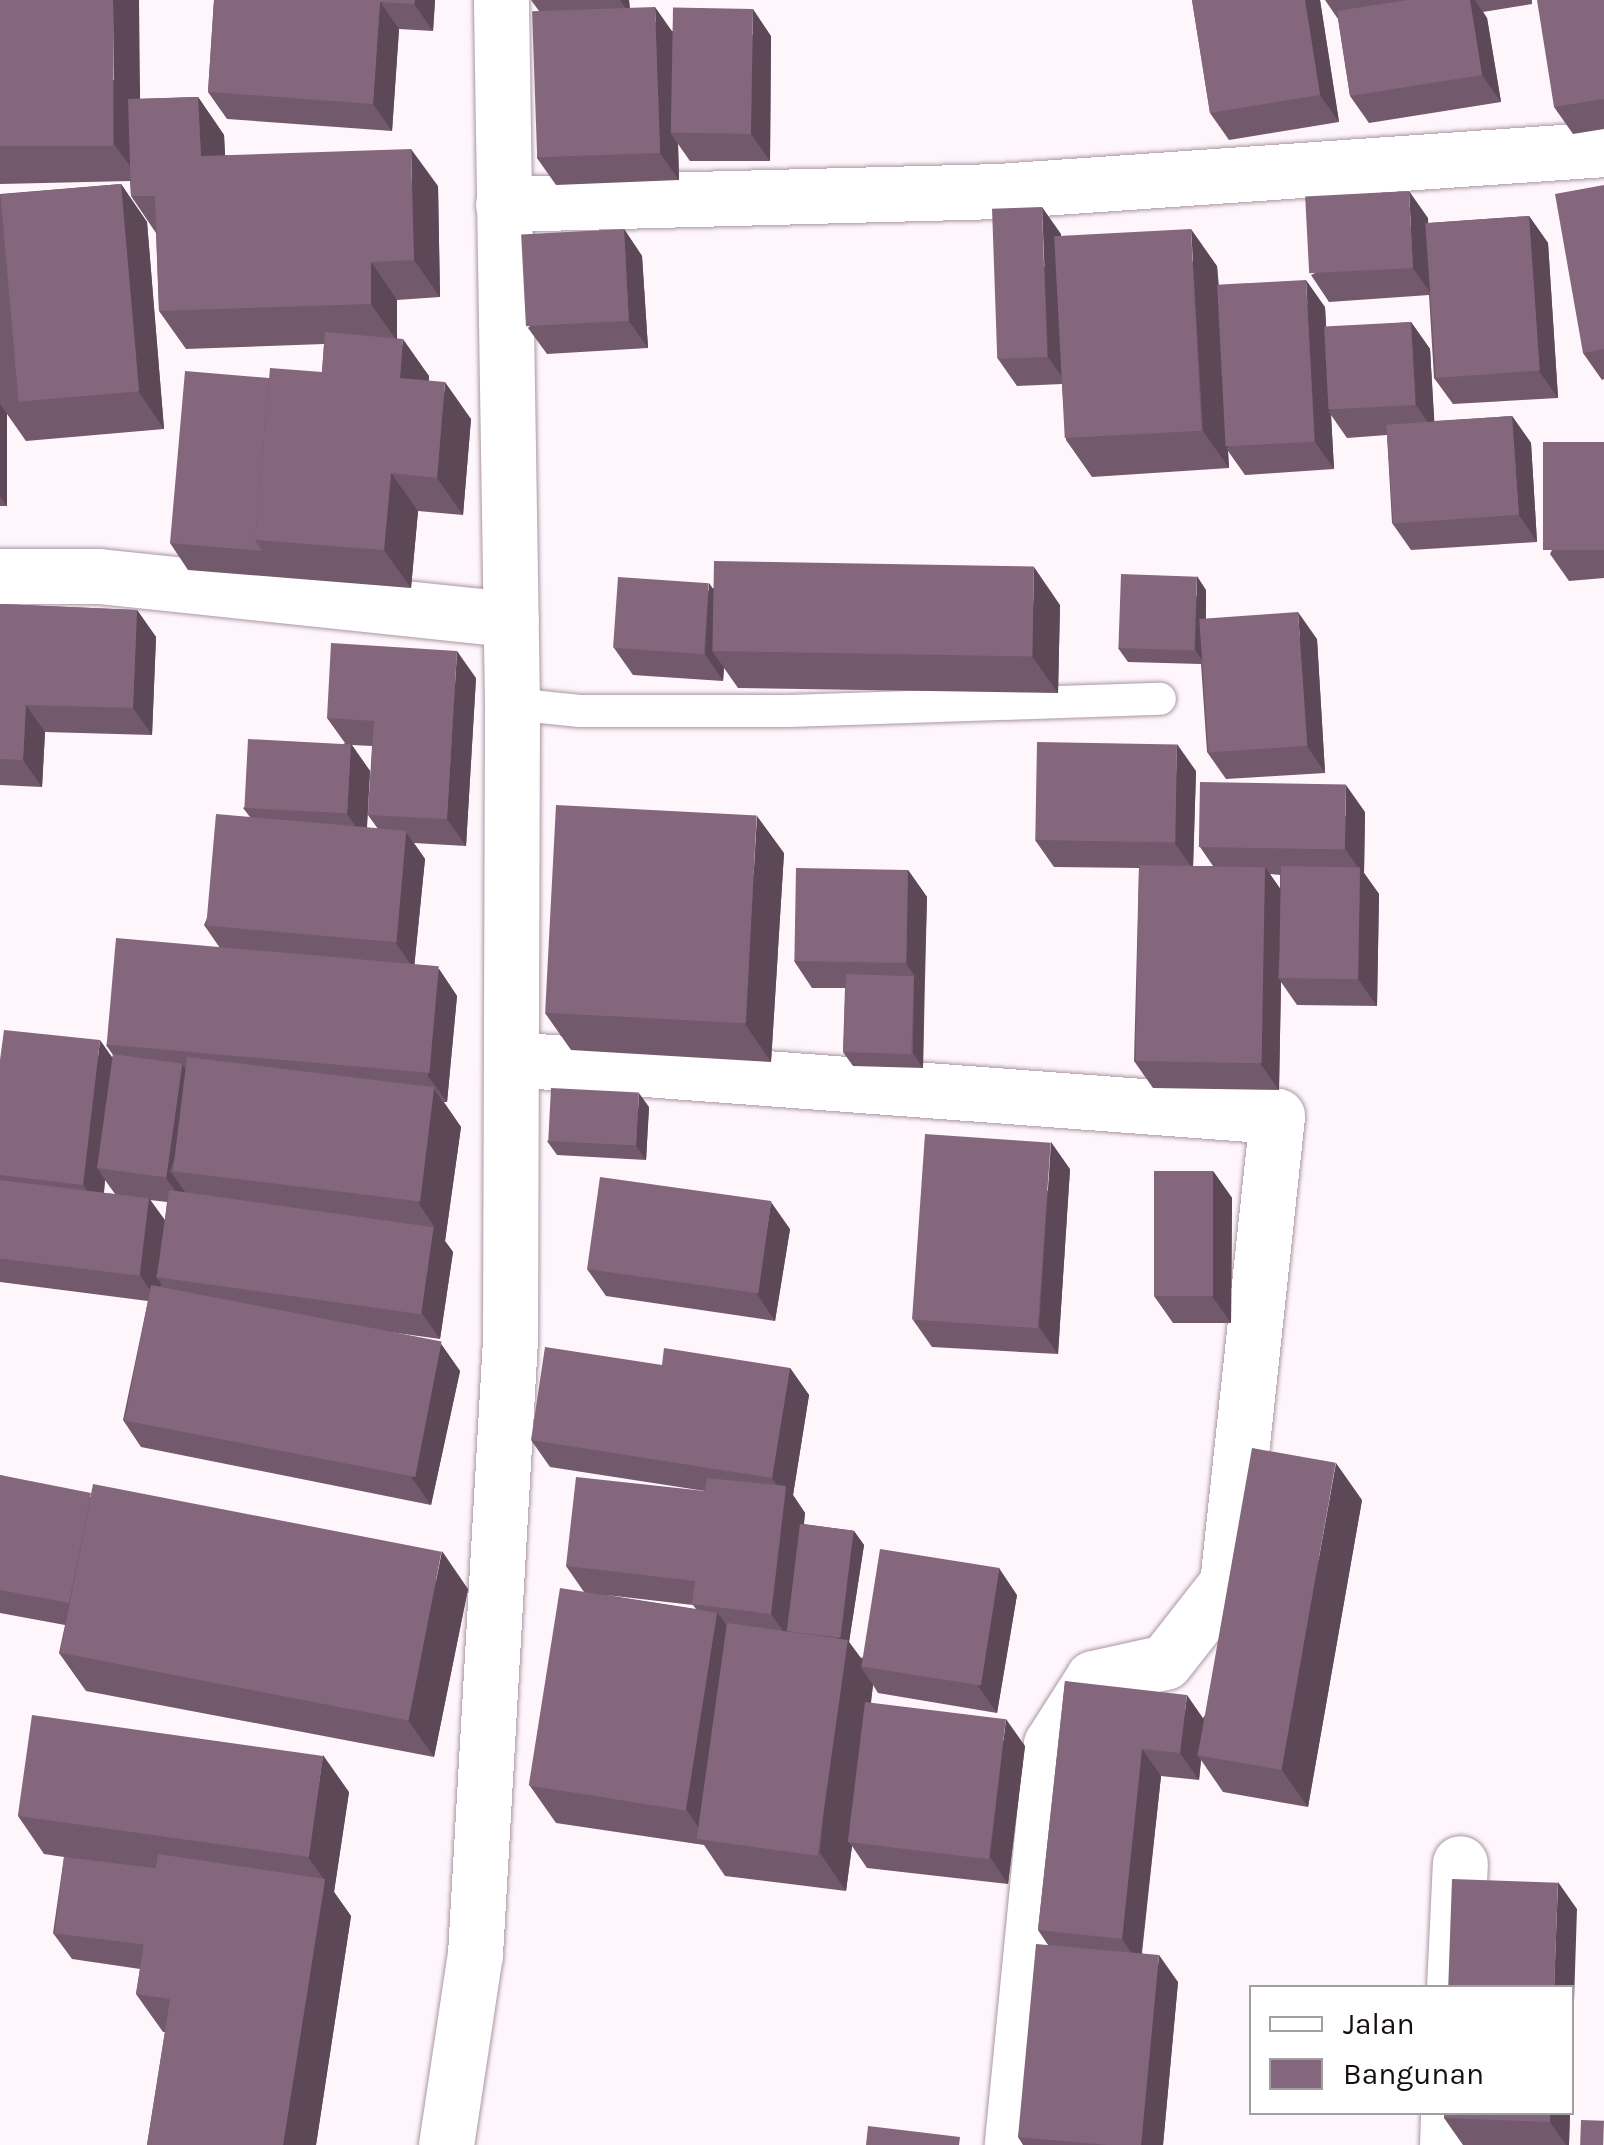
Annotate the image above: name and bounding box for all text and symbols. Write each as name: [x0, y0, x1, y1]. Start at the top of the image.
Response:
legend: [1249, 1985, 1574, 2115]
text: Jalan: [1343, 2006, 1415, 2042]
text: Bangunan: [1343, 2056, 1484, 2092]

